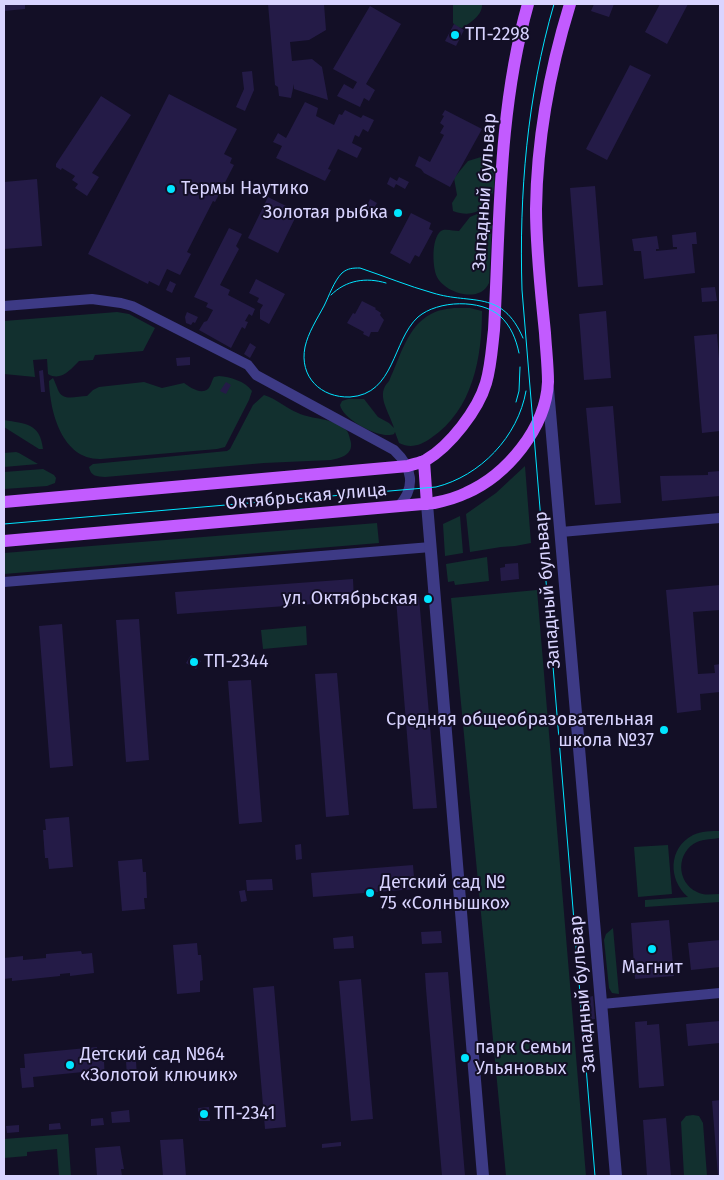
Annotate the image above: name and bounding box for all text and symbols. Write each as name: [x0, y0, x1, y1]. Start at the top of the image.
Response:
place label: ТП-2298: [465, 24, 530, 46]
marker: ТП-2298: [449, 29, 461, 41]
street label: Западный бульвар: [469, 112, 501, 272]
place label: Термы Наутико: [181, 178, 309, 200]
marker: Термы Наутико: [165, 183, 177, 195]
place label: Золотая рыбка: [263, 202, 388, 224]
marker: Золотая рыбка: [392, 207, 404, 219]
street label: Октябрьская улица: [224, 479, 388, 515]
street label: Западный бульвар: [530, 510, 566, 670]
place label: ул. Октябрьская: [283, 588, 418, 610]
marker: ул. Октябрьская: [422, 593, 434, 605]
place label: ТП-2344: [204, 651, 268, 673]
marker: ТП-2344: [188, 656, 200, 668]
place label: Средняя общеобразовательная школа №37: [386, 709, 654, 752]
marker: Средняя общеобразовательная школа №37: [658, 724, 670, 736]
place label: Детский сад № 75 «Солнышко»: [380, 872, 510, 914]
marker: Детский сад № 75 «Солнышко»: [364, 887, 376, 899]
street label: Западный бульвар: [565, 914, 601, 1074]
marker: Магнит: [646, 943, 658, 955]
place label: Магнит: [621, 957, 683, 979]
place label: парк Семьи Ульяновых: [475, 1037, 572, 1080]
place label: Детский сад №64 «Золотой ключик»: [80, 1044, 238, 1086]
marker: парк Семьи Ульяновых: [459, 1052, 471, 1064]
marker: Детский сад №64 «Золотой ключик»: [64, 1059, 76, 1071]
place label: ТП-2341: [214, 1103, 276, 1125]
marker: ТП-2341: [198, 1108, 210, 1120]

